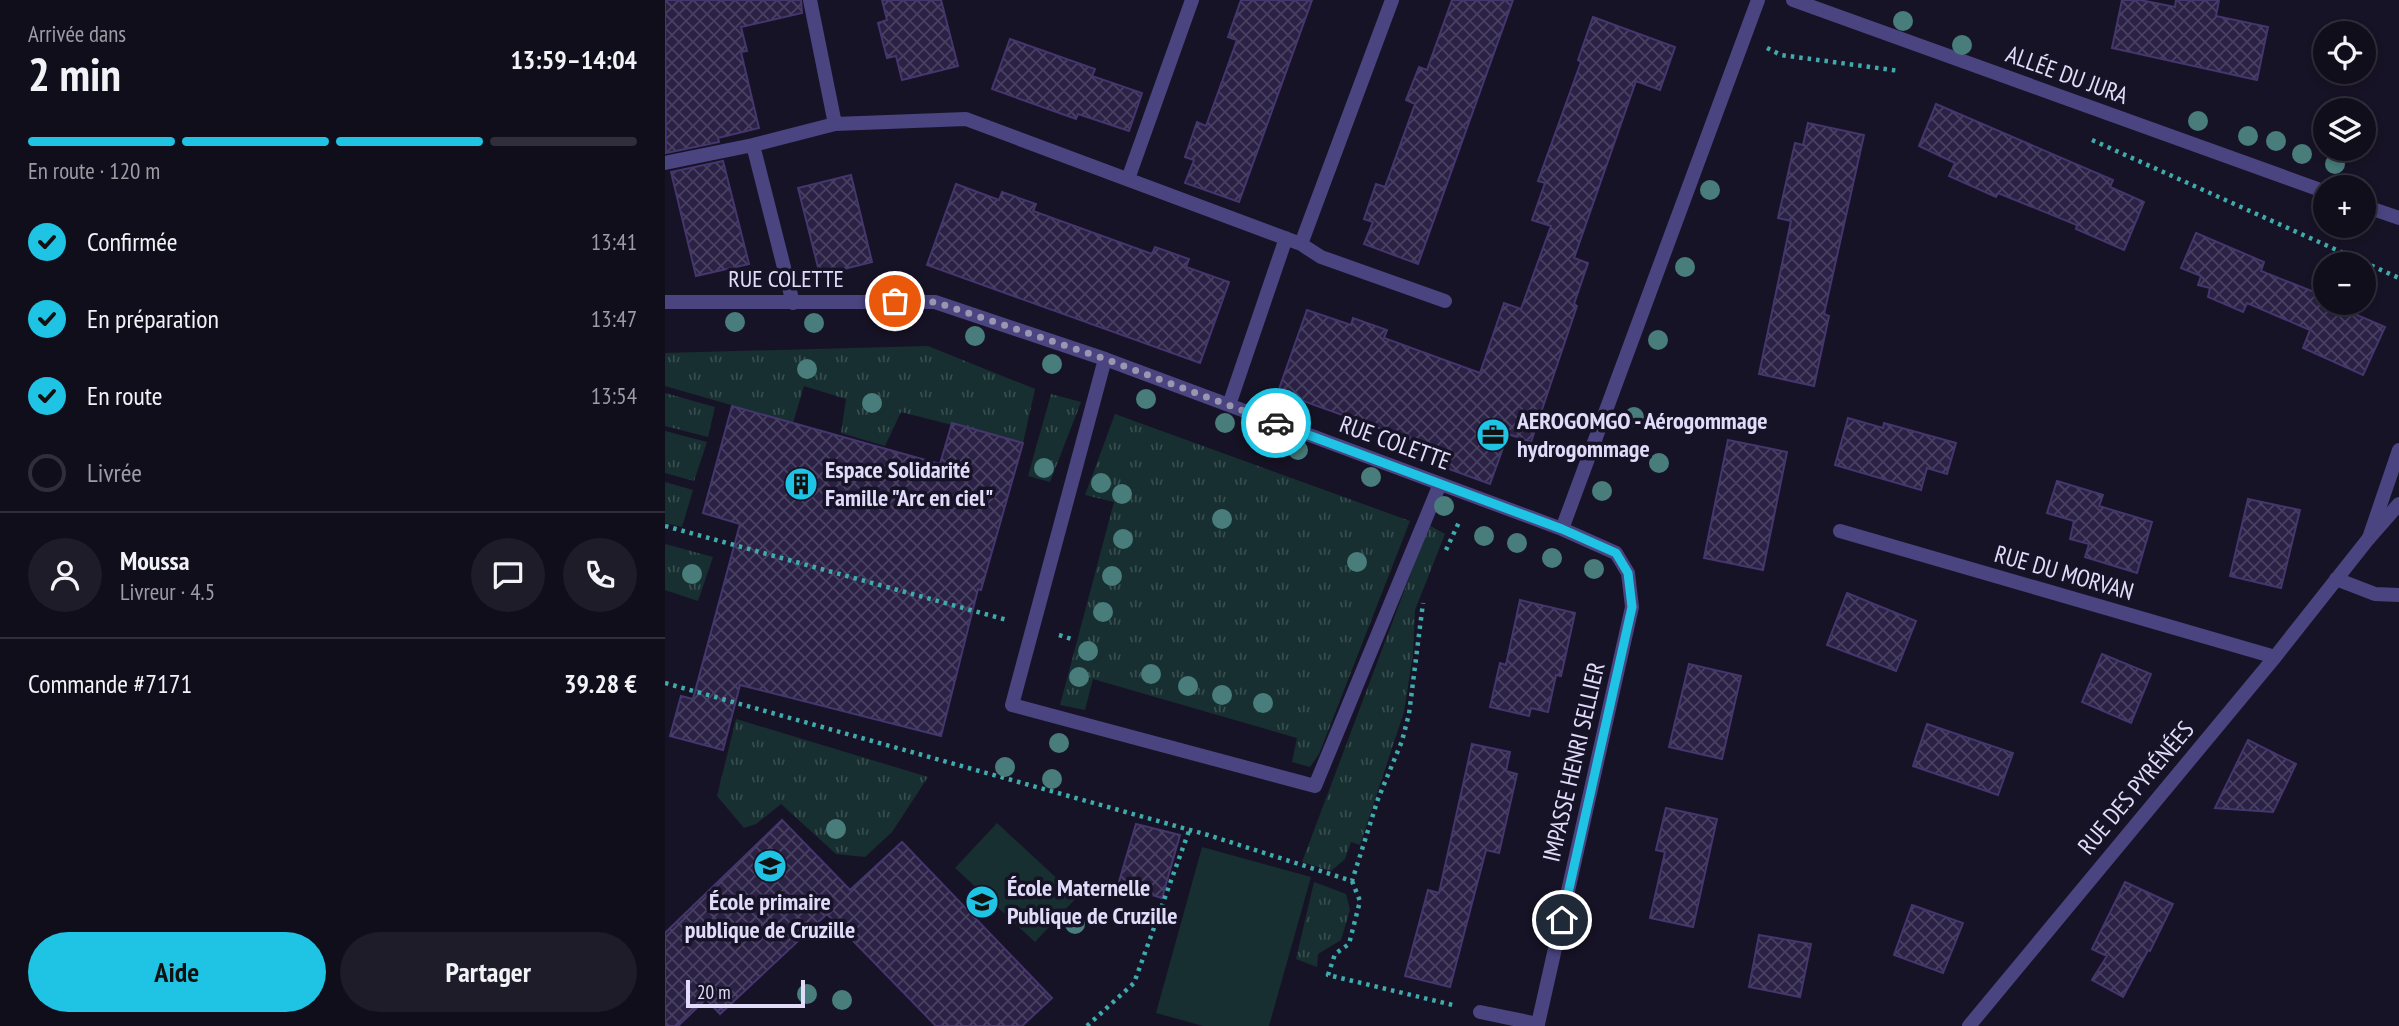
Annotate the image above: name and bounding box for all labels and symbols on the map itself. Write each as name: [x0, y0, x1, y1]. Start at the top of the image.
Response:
street label: ALLÉE DU JURA: [2002, 38, 2133, 111]
street label: RUE COLETTE: [728, 263, 844, 294]
pin: [865, 271, 925, 331]
courier: [1241, 388, 1311, 458]
place label: AEROGOMGO - Aérogommage hydrogommage: [1516, 405, 1768, 464]
street label: RUE COLETTE: [1336, 408, 1455, 477]
office icon: AEROGOMGO - Aérogommage hydrogommage: [1474, 416, 1512, 454]
place label: Espace Solidarité Famille "Arc en ciel": [825, 454, 993, 513]
building icon: Espace Solidarité Famille "Arc en ciel": [782, 465, 820, 503]
street label: RUE DU MORVAN: [1991, 538, 2137, 607]
street label: IMPASSE HENRI SELLIER: [1535, 659, 1612, 865]
street label: RUE DES PYRÉNÉES: [2071, 715, 2200, 861]
school or university icon: École primaire publique de Cruzille: [751, 847, 789, 885]
place label: École Maternelle Publique de Cruzille: [1007, 872, 1178, 931]
school or university icon: École Maternelle Publique de Cruzille: [963, 883, 1001, 921]
place label: École primaire publique de Cruzille: [685, 886, 855, 945]
pin: [1532, 890, 1592, 950]
scale bar: [686, 977, 805, 1009]

